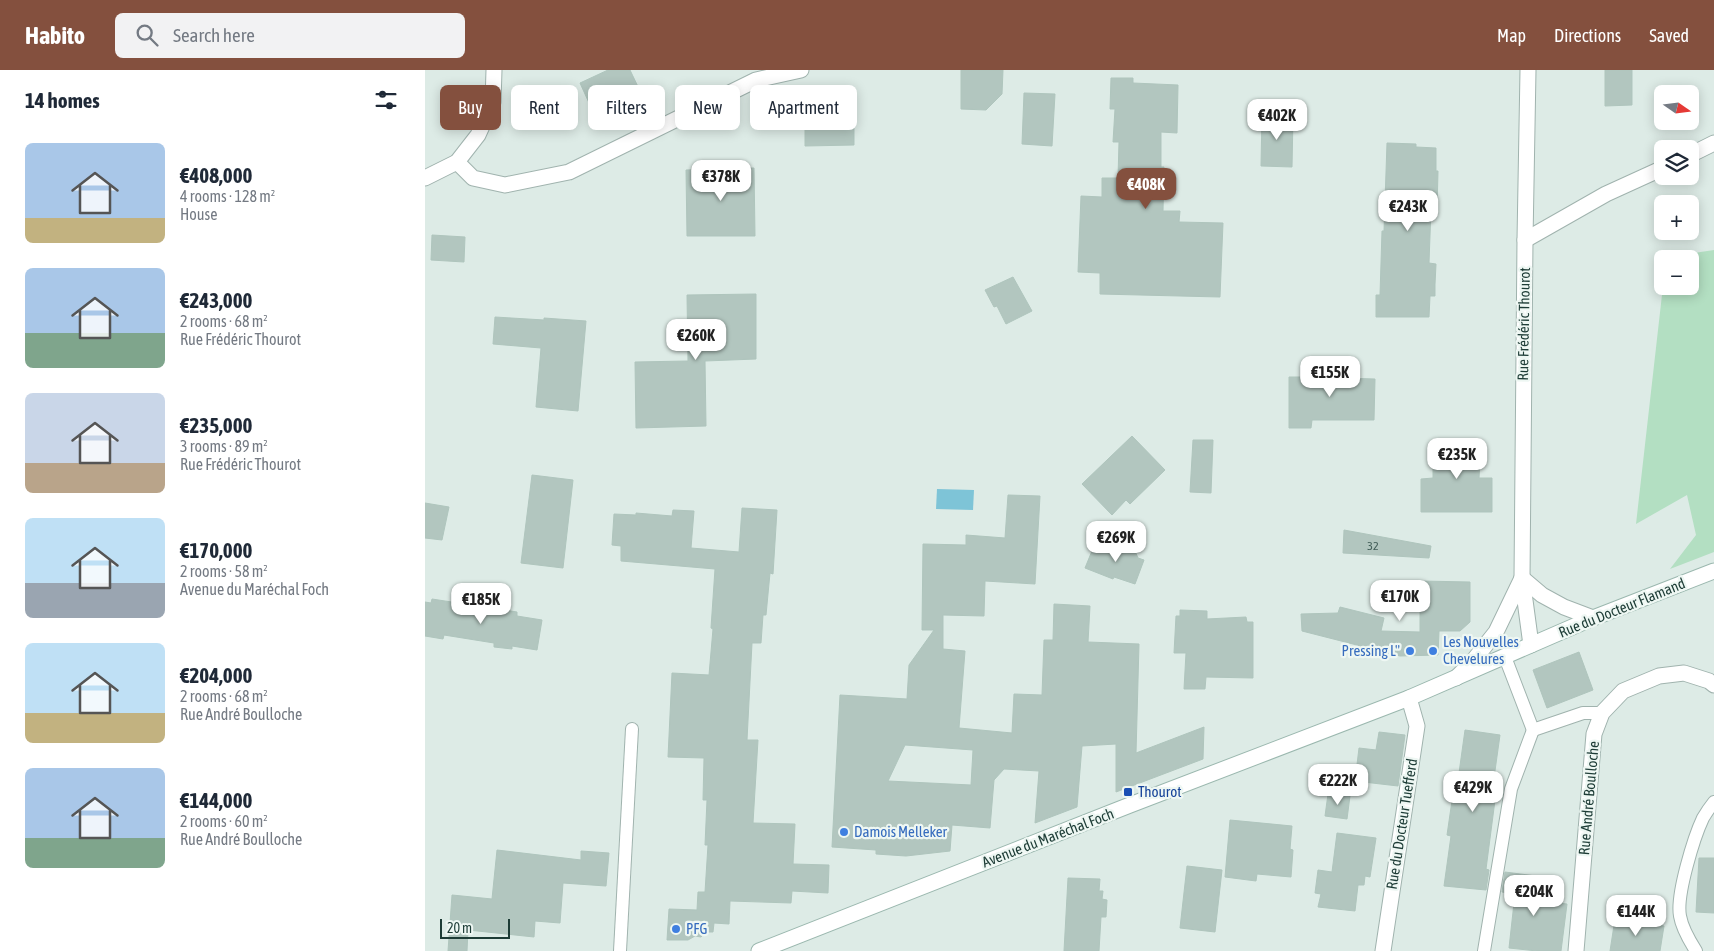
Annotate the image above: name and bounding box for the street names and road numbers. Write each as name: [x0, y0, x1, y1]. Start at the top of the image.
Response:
street label: Rue Frédéric Thourot: [1514, 267, 1533, 381]
street label: Rue du Docteur Flamand: [1556, 574, 1688, 641]
street label: Rue André Boulloche: [1575, 740, 1602, 856]
street label: Rue du Docteur Tuefferd: [1383, 757, 1420, 890]
street label: Avenue du Maréchal Foch: [980, 805, 1116, 870]

